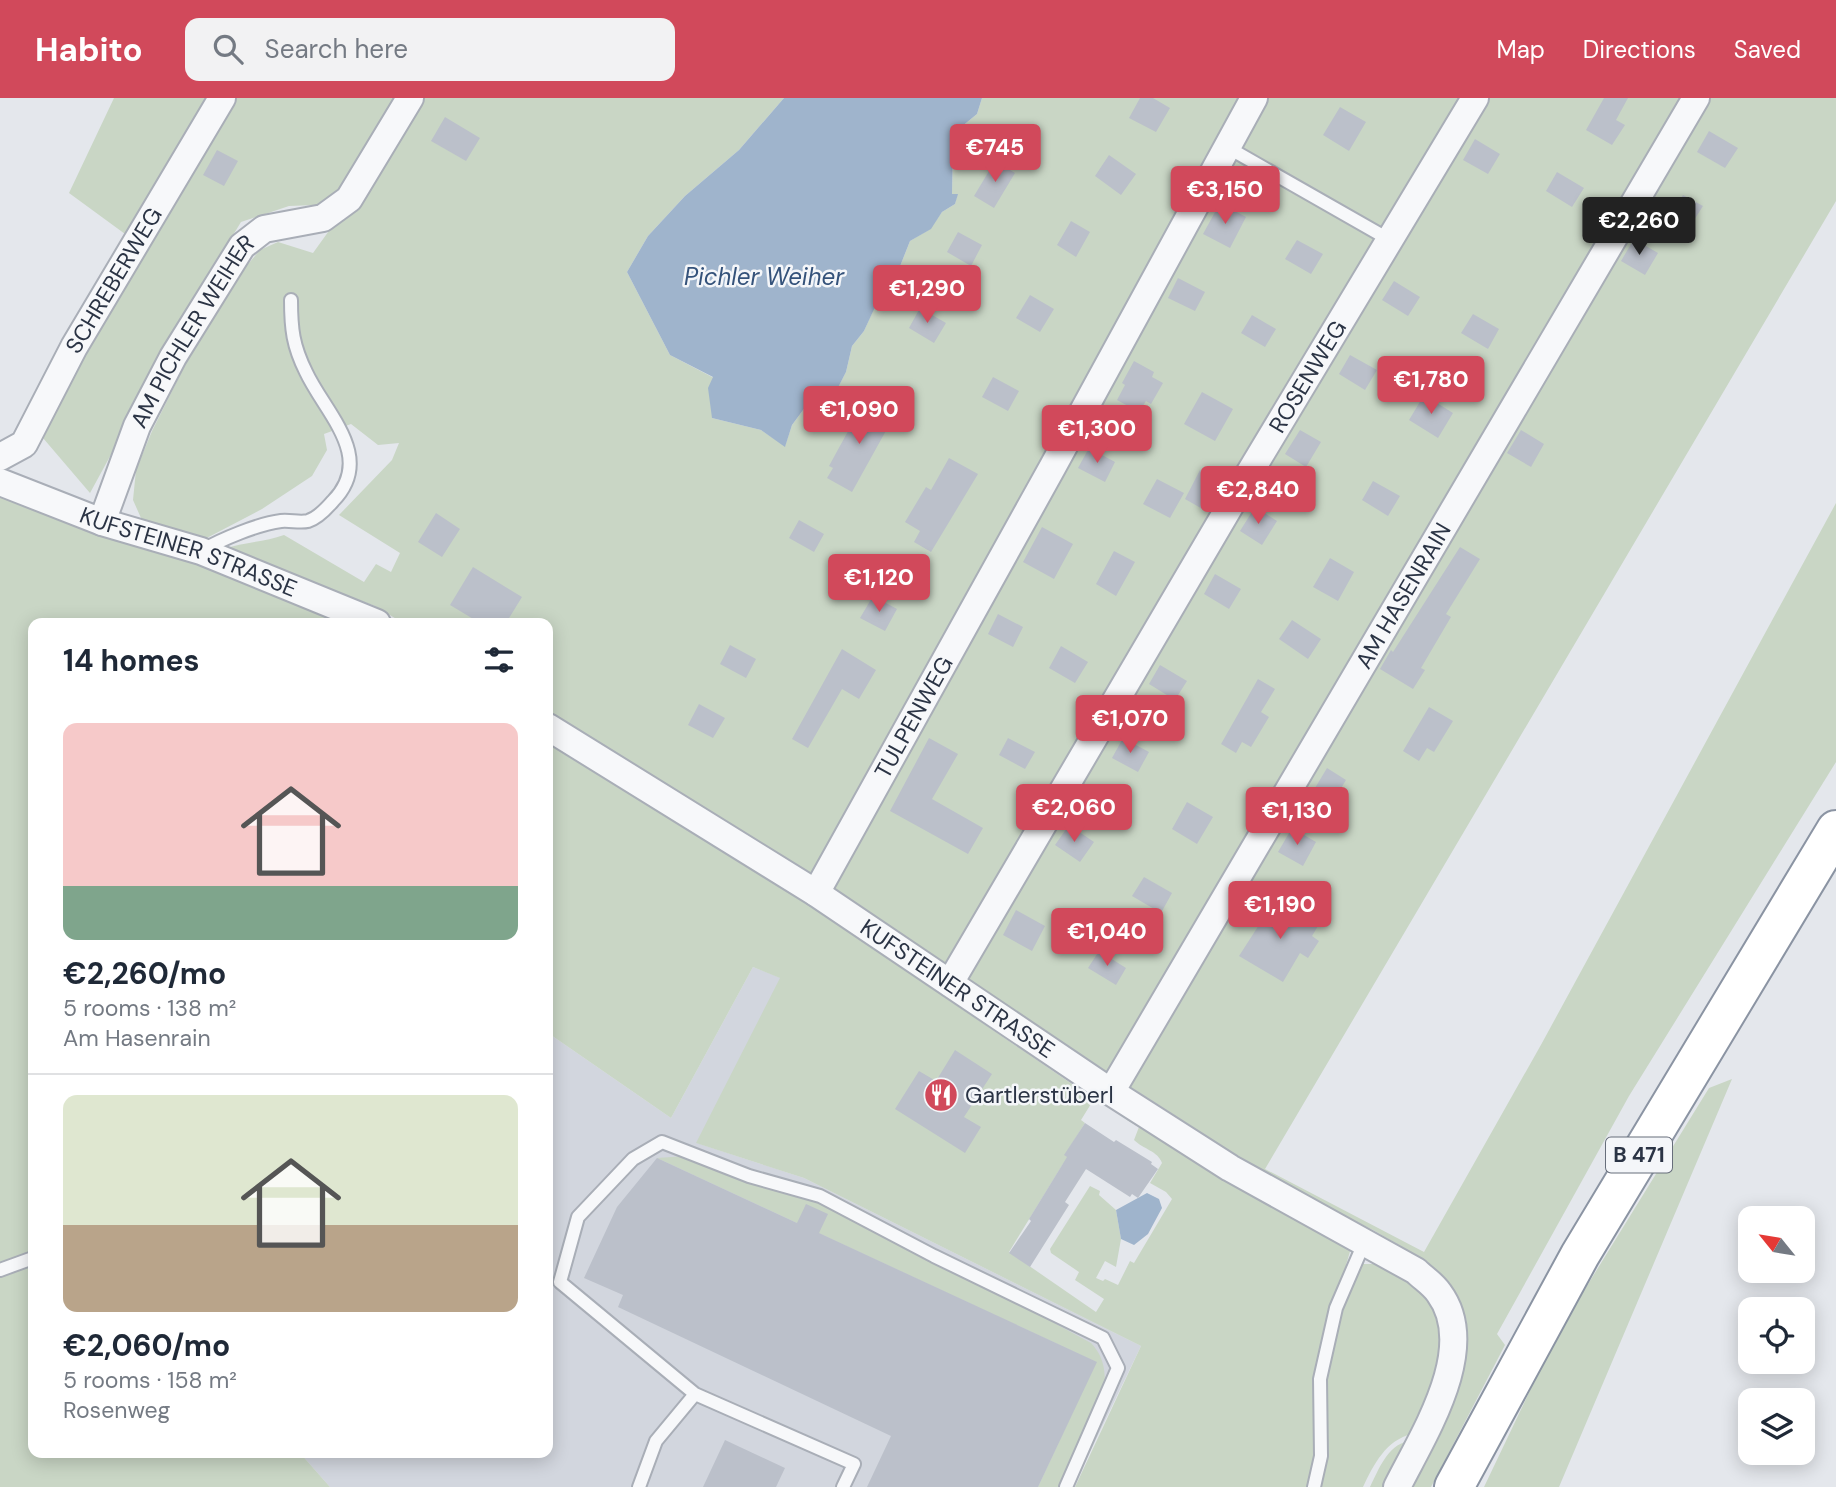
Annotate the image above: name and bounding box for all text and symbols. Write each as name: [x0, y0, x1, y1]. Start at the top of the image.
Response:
search box: [185, 18, 675, 81]
text: Habito: [35, 28, 143, 71]
icon: search: [209, 30, 247, 68]
text: Search here: [265, 32, 408, 66]
text: Map: [1497, 34, 1545, 65]
text: Directions: [1583, 34, 1696, 65]
text: Saved: [1734, 34, 1801, 65]
pin: €745: [954, 125, 1036, 184]
text: €745: [966, 132, 1024, 162]
pin: €3,150: [1168, 166, 1282, 226]
text: €3,150: [1187, 174, 1263, 204]
pin: €2,260: [1582, 198, 1696, 257]
street label: SCHREBERWEG: [59, 202, 169, 359]
text: €2,260: [1598, 205, 1680, 235]
street label: AM PICHLER WEIHER: [124, 227, 260, 433]
water label: Pichler Weiher: [684, 261, 845, 292]
pin: €1,290: [870, 266, 984, 325]
text: €1,290: [889, 273, 965, 303]
street label: ROSENWEG: [1262, 315, 1353, 438]
pin: €1,780: [1374, 356, 1488, 416]
text: €1,780: [1393, 364, 1469, 394]
pin: €1,090: [802, 386, 916, 446]
text: €1,090: [819, 394, 899, 424]
pin: €1,300: [1040, 406, 1154, 465]
text: €1,300: [1058, 413, 1136, 443]
pin: €2,840: [1201, 466, 1315, 526]
text: €2,840: [1217, 474, 1299, 504]
street label: KUFSTEINER STRASSE: [75, 500, 301, 604]
street label: AM HASENRAIN: [1349, 517, 1458, 674]
pin: €1,120: [822, 554, 936, 614]
text: €1,120: [844, 562, 914, 592]
text: 14 homes: [63, 641, 200, 680]
icon: filters: [480, 641, 518, 679]
street label: TULPENWEG: [868, 651, 959, 784]
pin: €1,070: [1073, 696, 1187, 755]
text: €1,070: [1092, 703, 1168, 733]
icon: home: [228, 768, 354, 894]
pin: €2,060: [1017, 784, 1131, 844]
pin: €1,130: [1240, 788, 1354, 847]
text: €2,060: [1032, 792, 1116, 822]
text: €1,130: [1262, 795, 1332, 825]
pin: €1,190: [1223, 882, 1337, 941]
text: €1,190: [1244, 889, 1316, 919]
pin: €1,040: [1050, 908, 1164, 968]
street label: KUFSTEINER STRASSE: [855, 912, 1061, 1065]
text: €1,040: [1067, 916, 1147, 946]
text: €2,260/mo: [63, 954, 226, 993]
text: 5 rooms · 138 m²: [63, 993, 236, 1023]
text: Am Hasenrain: [63, 1023, 211, 1053]
restaurant icon: Gartlerstüberl: [922, 1076, 960, 1114]
place label: Gartlerstüberl: [965, 1080, 1114, 1110]
road number: B 471: [1606, 1138, 1672, 1172]
icon: home: [228, 1140, 354, 1266]
north arrow: [1738, 1206, 1815, 1283]
map controls: [1738, 1206, 1815, 1465]
button: locate: [1738, 1297, 1815, 1374]
text: €2,060/mo: [63, 1326, 230, 1365]
text: 5 rooms · 158 m²: [63, 1365, 237, 1395]
button: layers: [1738, 1388, 1815, 1465]
text: Rosenweg: [63, 1395, 170, 1425]

